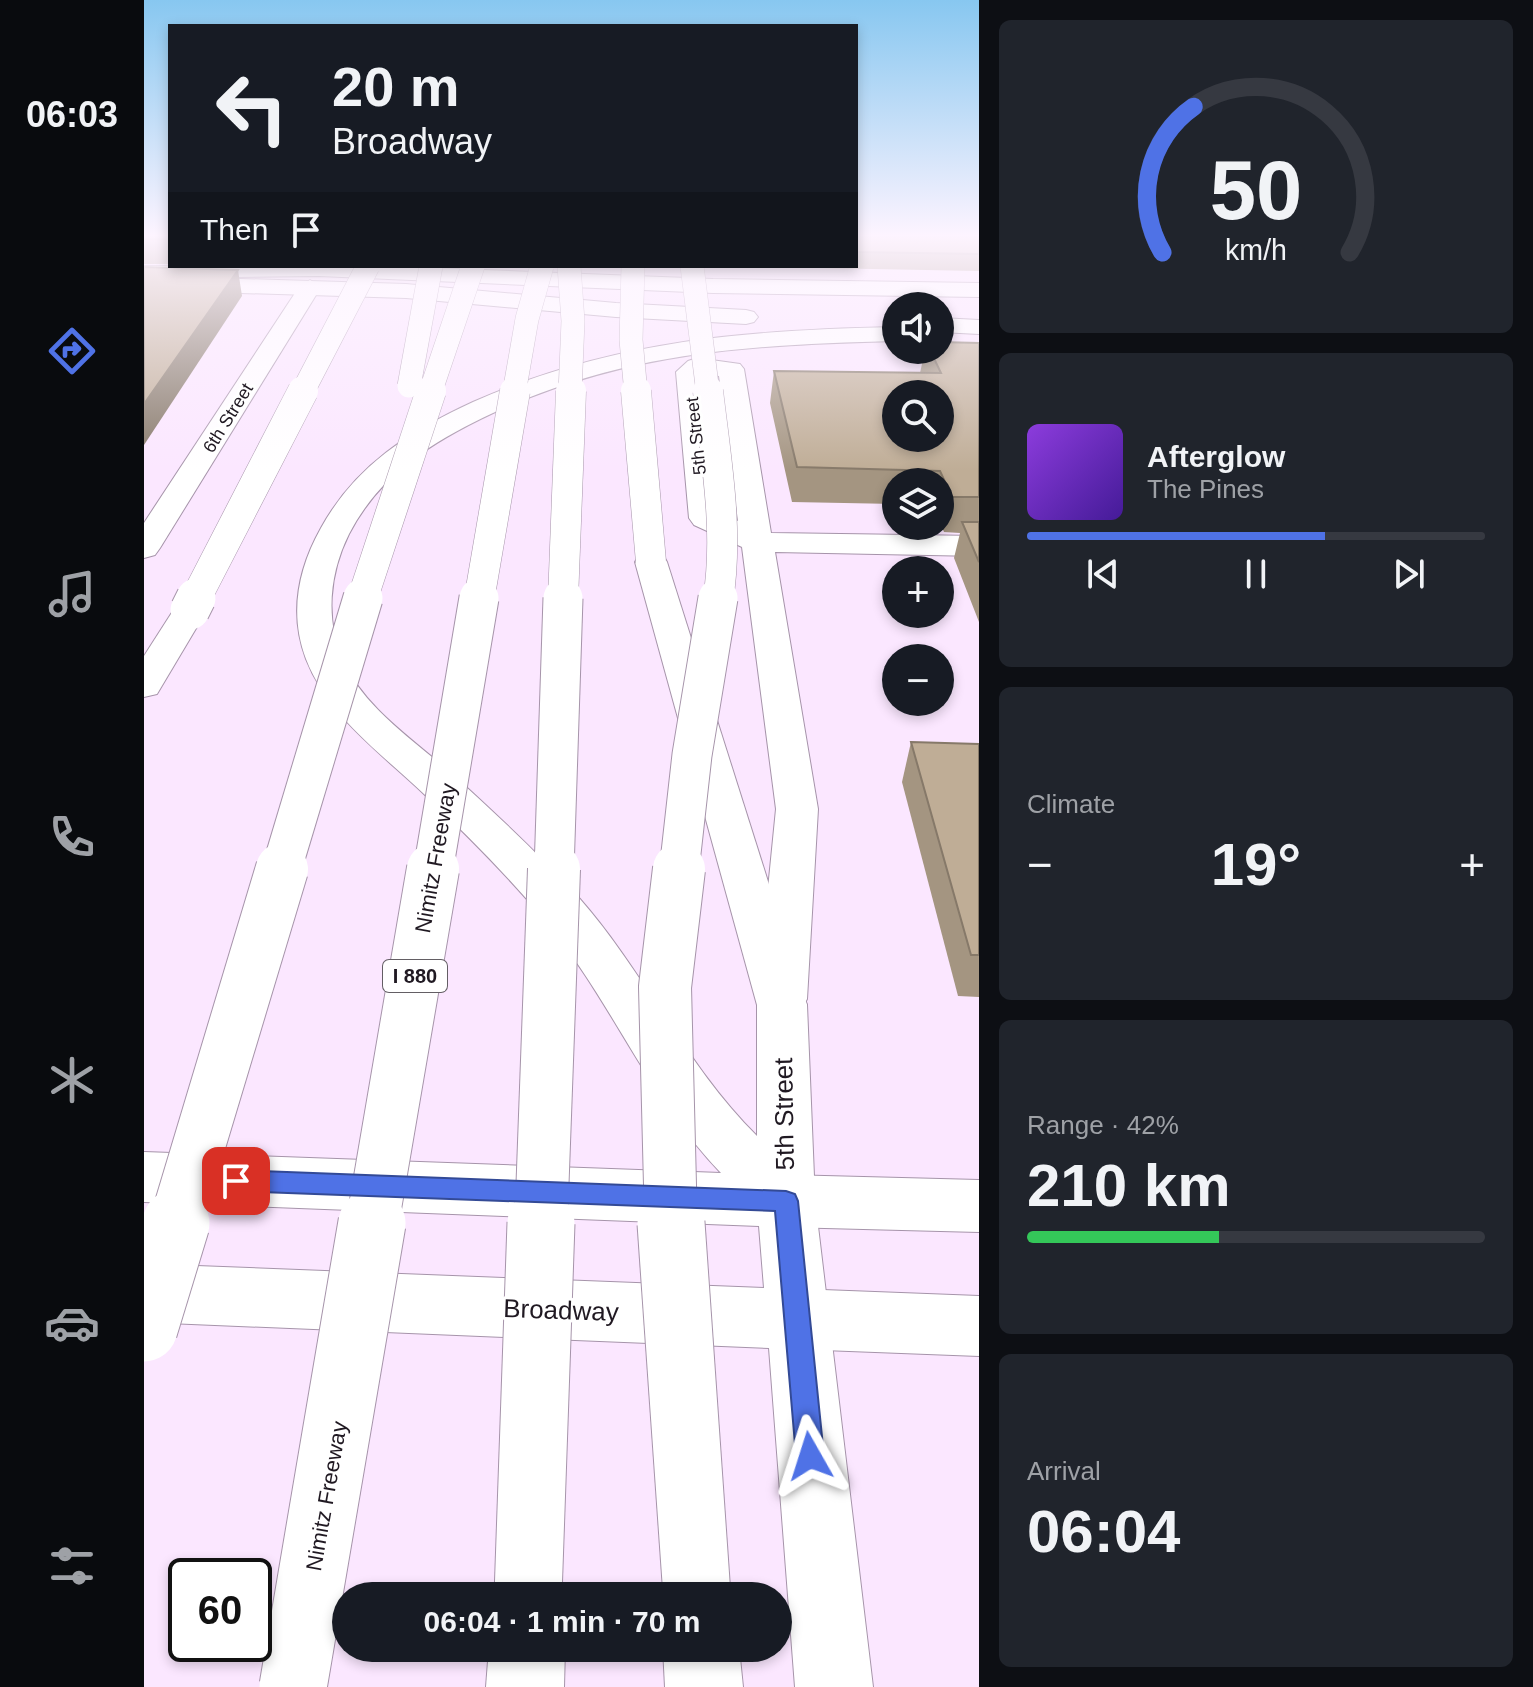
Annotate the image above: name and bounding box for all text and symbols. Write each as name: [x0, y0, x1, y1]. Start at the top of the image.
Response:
text: 20 m: [332, 55, 460, 118]
icon: left: [200, 56, 304, 160]
text: 06:03: [26, 94, 118, 135]
text: Broadway: [332, 121, 492, 162]
text: 50: [1210, 143, 1302, 236]
icon: arrive: [284, 208, 328, 252]
text: Then: [200, 213, 268, 246]
text: km/h: [1225, 234, 1287, 266]
map controls: [882, 292, 954, 716]
button: sound: [882, 292, 954, 364]
icon: directions: [44, 323, 100, 379]
street label: 6th Street: [199, 380, 257, 456]
button: search: [882, 380, 954, 452]
street label: 5th Street: [682, 396, 710, 476]
text: Afterglow: [1147, 440, 1285, 473]
button: layers: [882, 468, 954, 540]
text: The Pines: [1147, 474, 1264, 504]
icon: previous: [1081, 552, 1125, 596]
icon: pause: [1234, 552, 1278, 596]
icon: next: [1387, 552, 1431, 596]
button: +: [882, 556, 954, 628]
icon: music: [44, 566, 100, 622]
button: −: [882, 644, 954, 716]
street label: Nimitz Freeway: [410, 781, 461, 935]
text: Climate: [1027, 789, 1115, 819]
icon: phone: [44, 809, 100, 865]
text: 19°: [1211, 831, 1301, 898]
text: −: [1027, 840, 1053, 889]
text: +: [1459, 840, 1485, 889]
road number: I 880: [383, 960, 447, 992]
icon: climate: [44, 1052, 100, 1108]
street label: 5th Street: [768, 1057, 800, 1171]
text: Range · 42%: [1027, 1110, 1179, 1140]
pin: [202, 1147, 270, 1215]
text: 210 km: [1027, 1152, 1231, 1219]
icon: arrive: [214, 1159, 258, 1203]
street label: Broadway: [503, 1293, 619, 1327]
icon: car: [44, 1295, 100, 1351]
position arrow: [768, 1414, 852, 1498]
street label: Nimitz Freeway: [301, 1419, 352, 1573]
text: Arrival: [1027, 1456, 1101, 1486]
text: 06:04: [1027, 1498, 1180, 1565]
icon: filters: [44, 1538, 100, 1594]
speed limit sign: 60: [168, 1558, 272, 1662]
text: 06:04 · 1 min · 70 m: [424, 1605, 700, 1638]

